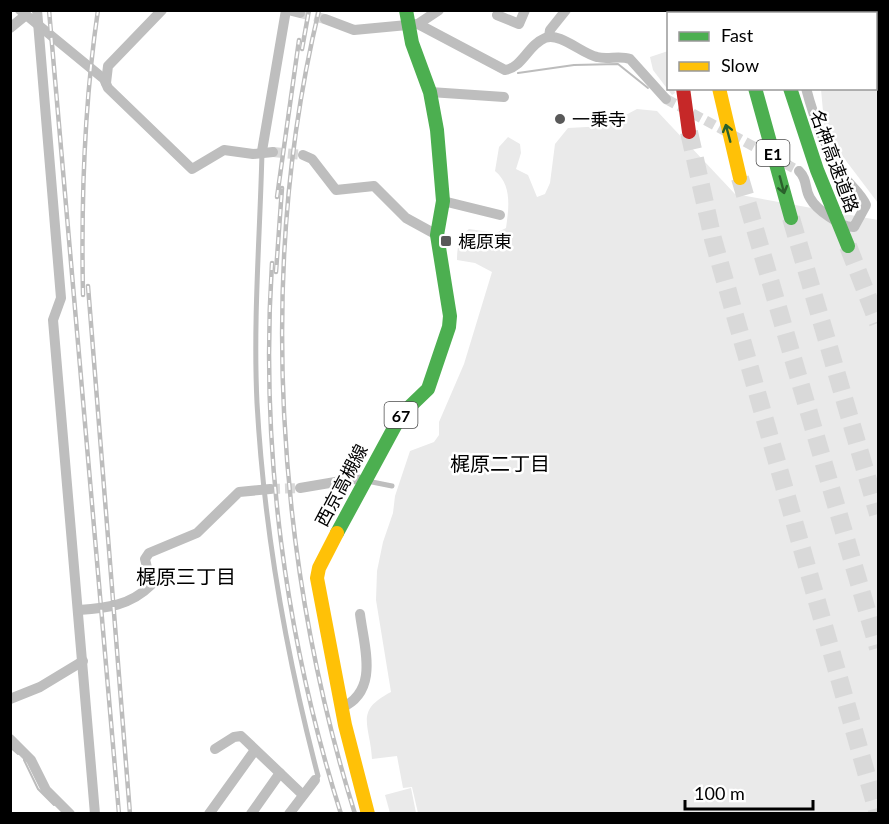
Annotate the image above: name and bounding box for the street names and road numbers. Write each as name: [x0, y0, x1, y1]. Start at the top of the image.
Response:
street label: 名神高速道路: [806, 106, 864, 216]
road number: E1: [756, 140, 790, 166]
road number: 67: [384, 402, 418, 428]
street label: 西京高槻線: [310, 440, 372, 530]

